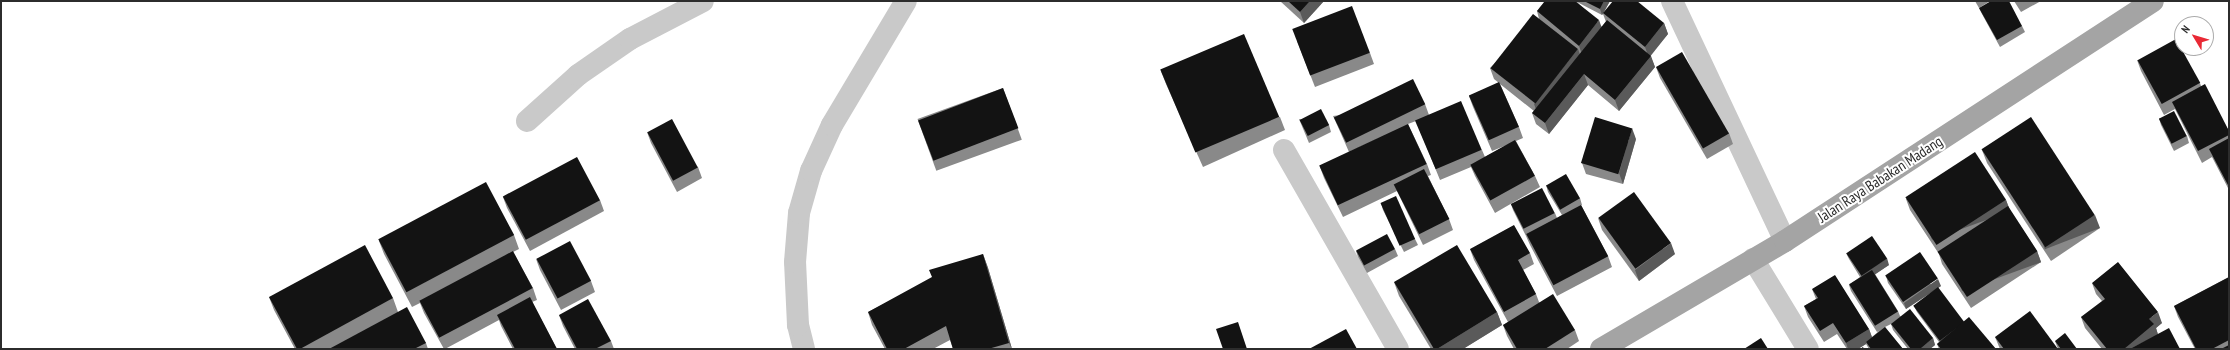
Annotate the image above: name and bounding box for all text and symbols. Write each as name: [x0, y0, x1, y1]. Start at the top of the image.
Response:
north arrow: [2174, 16, 2214, 56]
text: N: [2178, 23, 2193, 36]
street label: Jalan Raya Babakan Madang: [1814, 132, 1946, 226]

